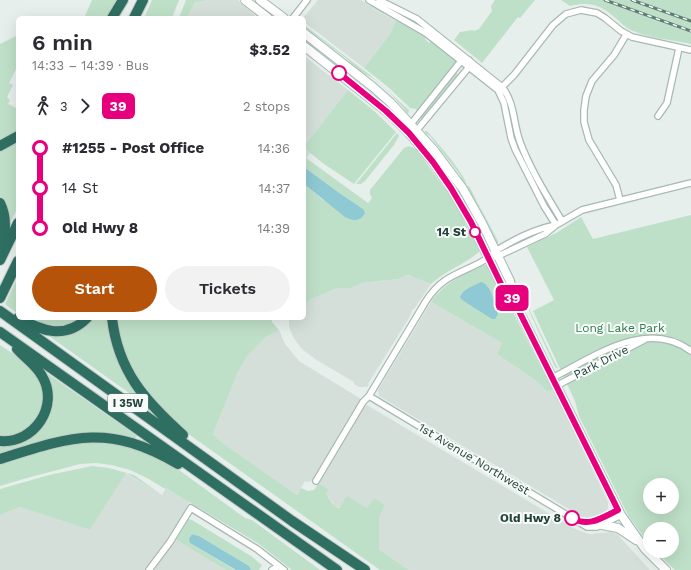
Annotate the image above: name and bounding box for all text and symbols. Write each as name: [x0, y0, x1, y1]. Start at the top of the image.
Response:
text: 6 min: [32, 30, 93, 55]
text: $3.52: [249, 41, 290, 59]
text: 14:33 – 14:39 · Bus: [32, 58, 149, 73]
unlabelled marker: [331, 65, 347, 81]
icon: walk: [32, 95, 54, 117]
icon: forward: [74, 95, 96, 117]
text: 39: [110, 98, 127, 114]
text: 3: [60, 99, 68, 114]
text: 2 stops: [243, 99, 290, 114]
text: #1255 - Post Office: [62, 139, 204, 157]
text: 14:36: [258, 141, 290, 156]
text: 14 St: [62, 179, 98, 197]
text: 14:37: [259, 181, 290, 196]
text: Old Hwy 8: [62, 219, 138, 237]
text: 14:39: [258, 221, 290, 236]
place label: 14 St: [437, 225, 467, 239]
marker: 14 St: [469, 226, 481, 238]
button: Start: [32, 266, 157, 312]
button: Tickets: [165, 266, 290, 312]
line badge: 39: [494, 285, 530, 311]
text: 39: [504, 290, 520, 306]
park label: Long Lake Park: [575, 321, 665, 335]
street label: Park Drive: [571, 342, 631, 382]
road number: I 35W: [108, 394, 148, 412]
street label: 1st Avenue Northwest: [416, 420, 532, 498]
map controls: [643, 478, 679, 558]
button: +: [643, 478, 679, 514]
marker: Old Hwy 8: [564, 510, 580, 526]
place label: Old Hwy 8: [500, 511, 561, 525]
button: −: [643, 522, 679, 558]

